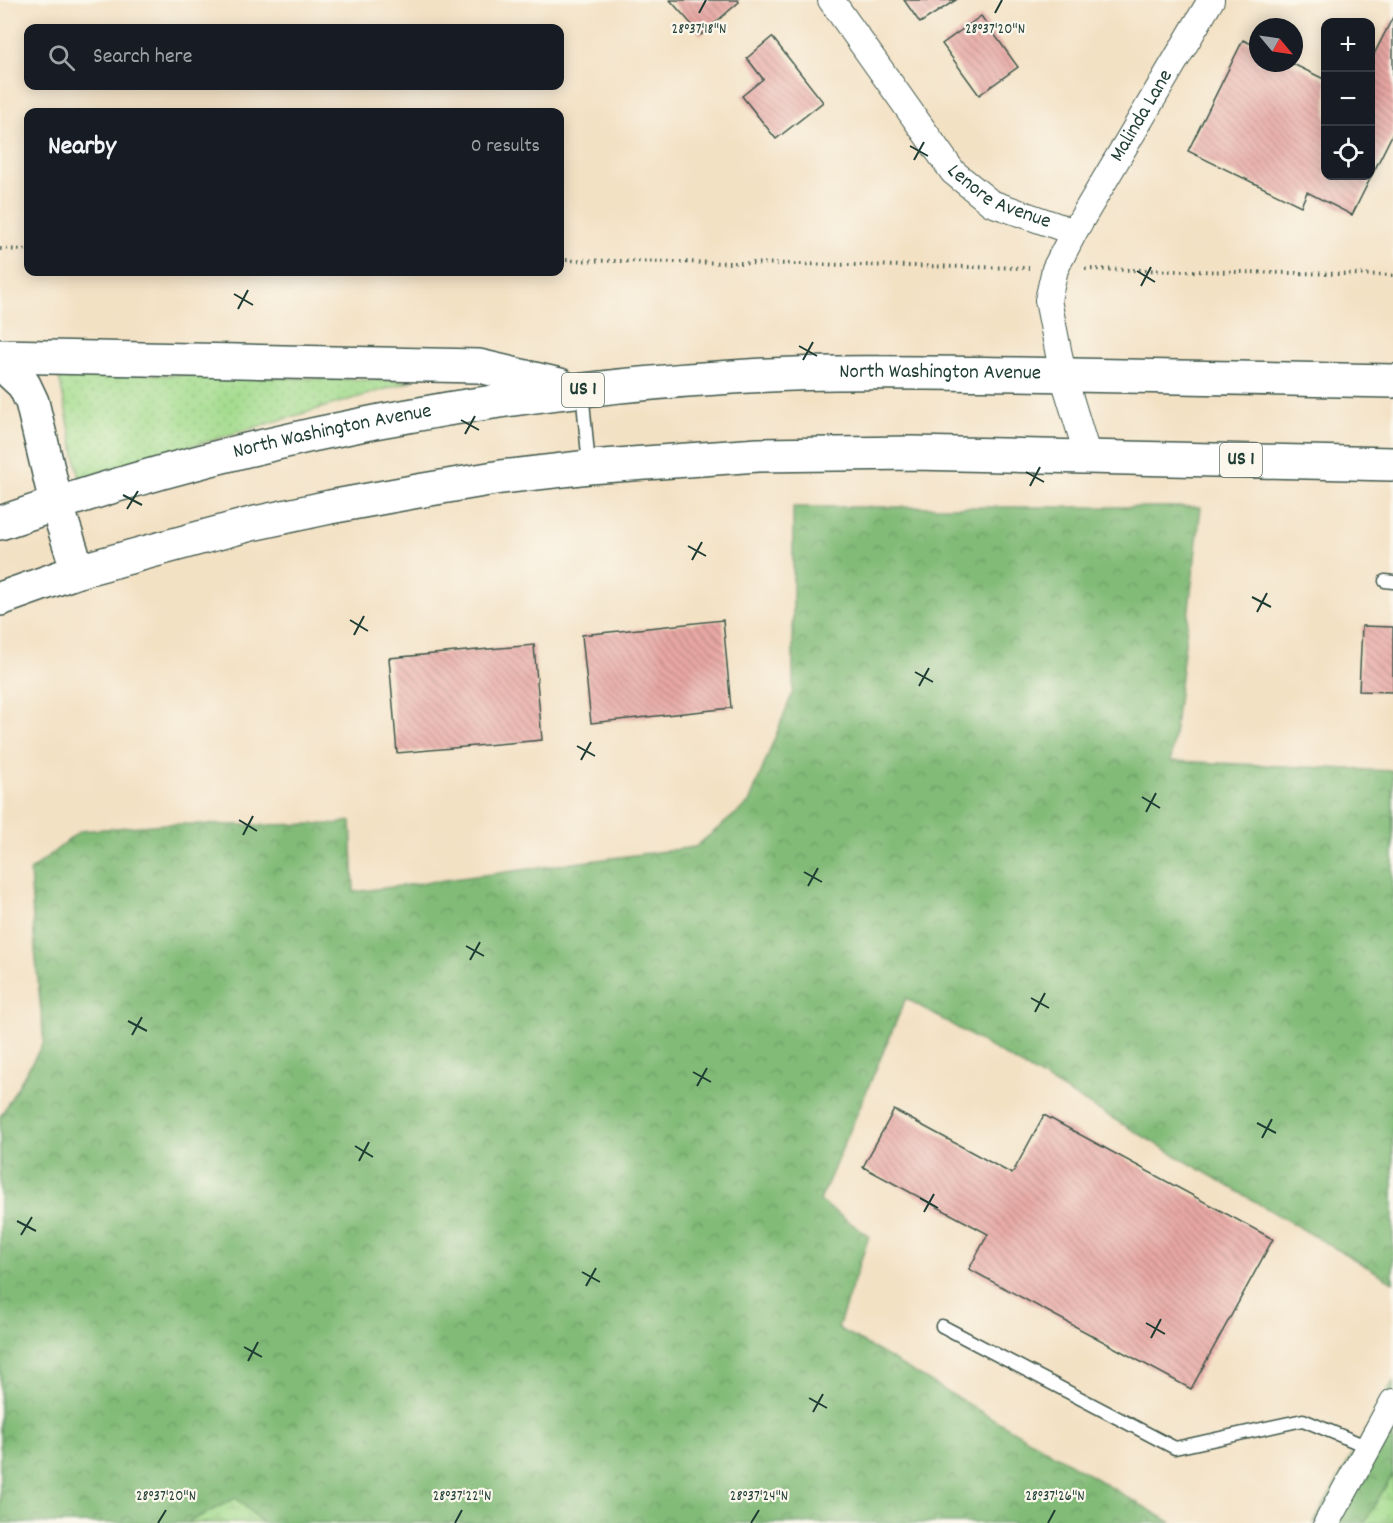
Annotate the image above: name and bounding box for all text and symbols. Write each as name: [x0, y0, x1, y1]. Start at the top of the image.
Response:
north arrow: [1249, 18, 1303, 72]
map controls: [1321, 18, 1375, 180]
button: +: [1321, 18, 1375, 72]
text: 28°37'18"N: [672, 19, 726, 41]
text: 28°37'20"N: [965, 19, 1025, 41]
search box: [24, 24, 564, 90]
icon: search: [45, 41, 78, 74]
text: Search here: [93, 42, 192, 73]
street label: Malinda Lane: [1103, 64, 1181, 168]
button: −: [1321, 72, 1375, 126]
button: locate: [1321, 126, 1375, 180]
text: Nearby: [48, 129, 116, 166]
text: 0 results: [471, 133, 540, 161]
street label: Lenore Avenue: [938, 159, 1055, 238]
street label: North Washington Avenue: [839, 358, 1041, 389]
road number: US 1: [562, 373, 604, 407]
street label: North Washington Avenue: [230, 397, 434, 468]
road number: US 1: [1220, 443, 1262, 477]
text: 28°37'20"N: [136, 1486, 196, 1508]
text: 28°37'22"N: [433, 1486, 491, 1508]
text: 28°37'24"N: [730, 1486, 788, 1508]
text: 28°37'26"N: [1025, 1486, 1085, 1508]

